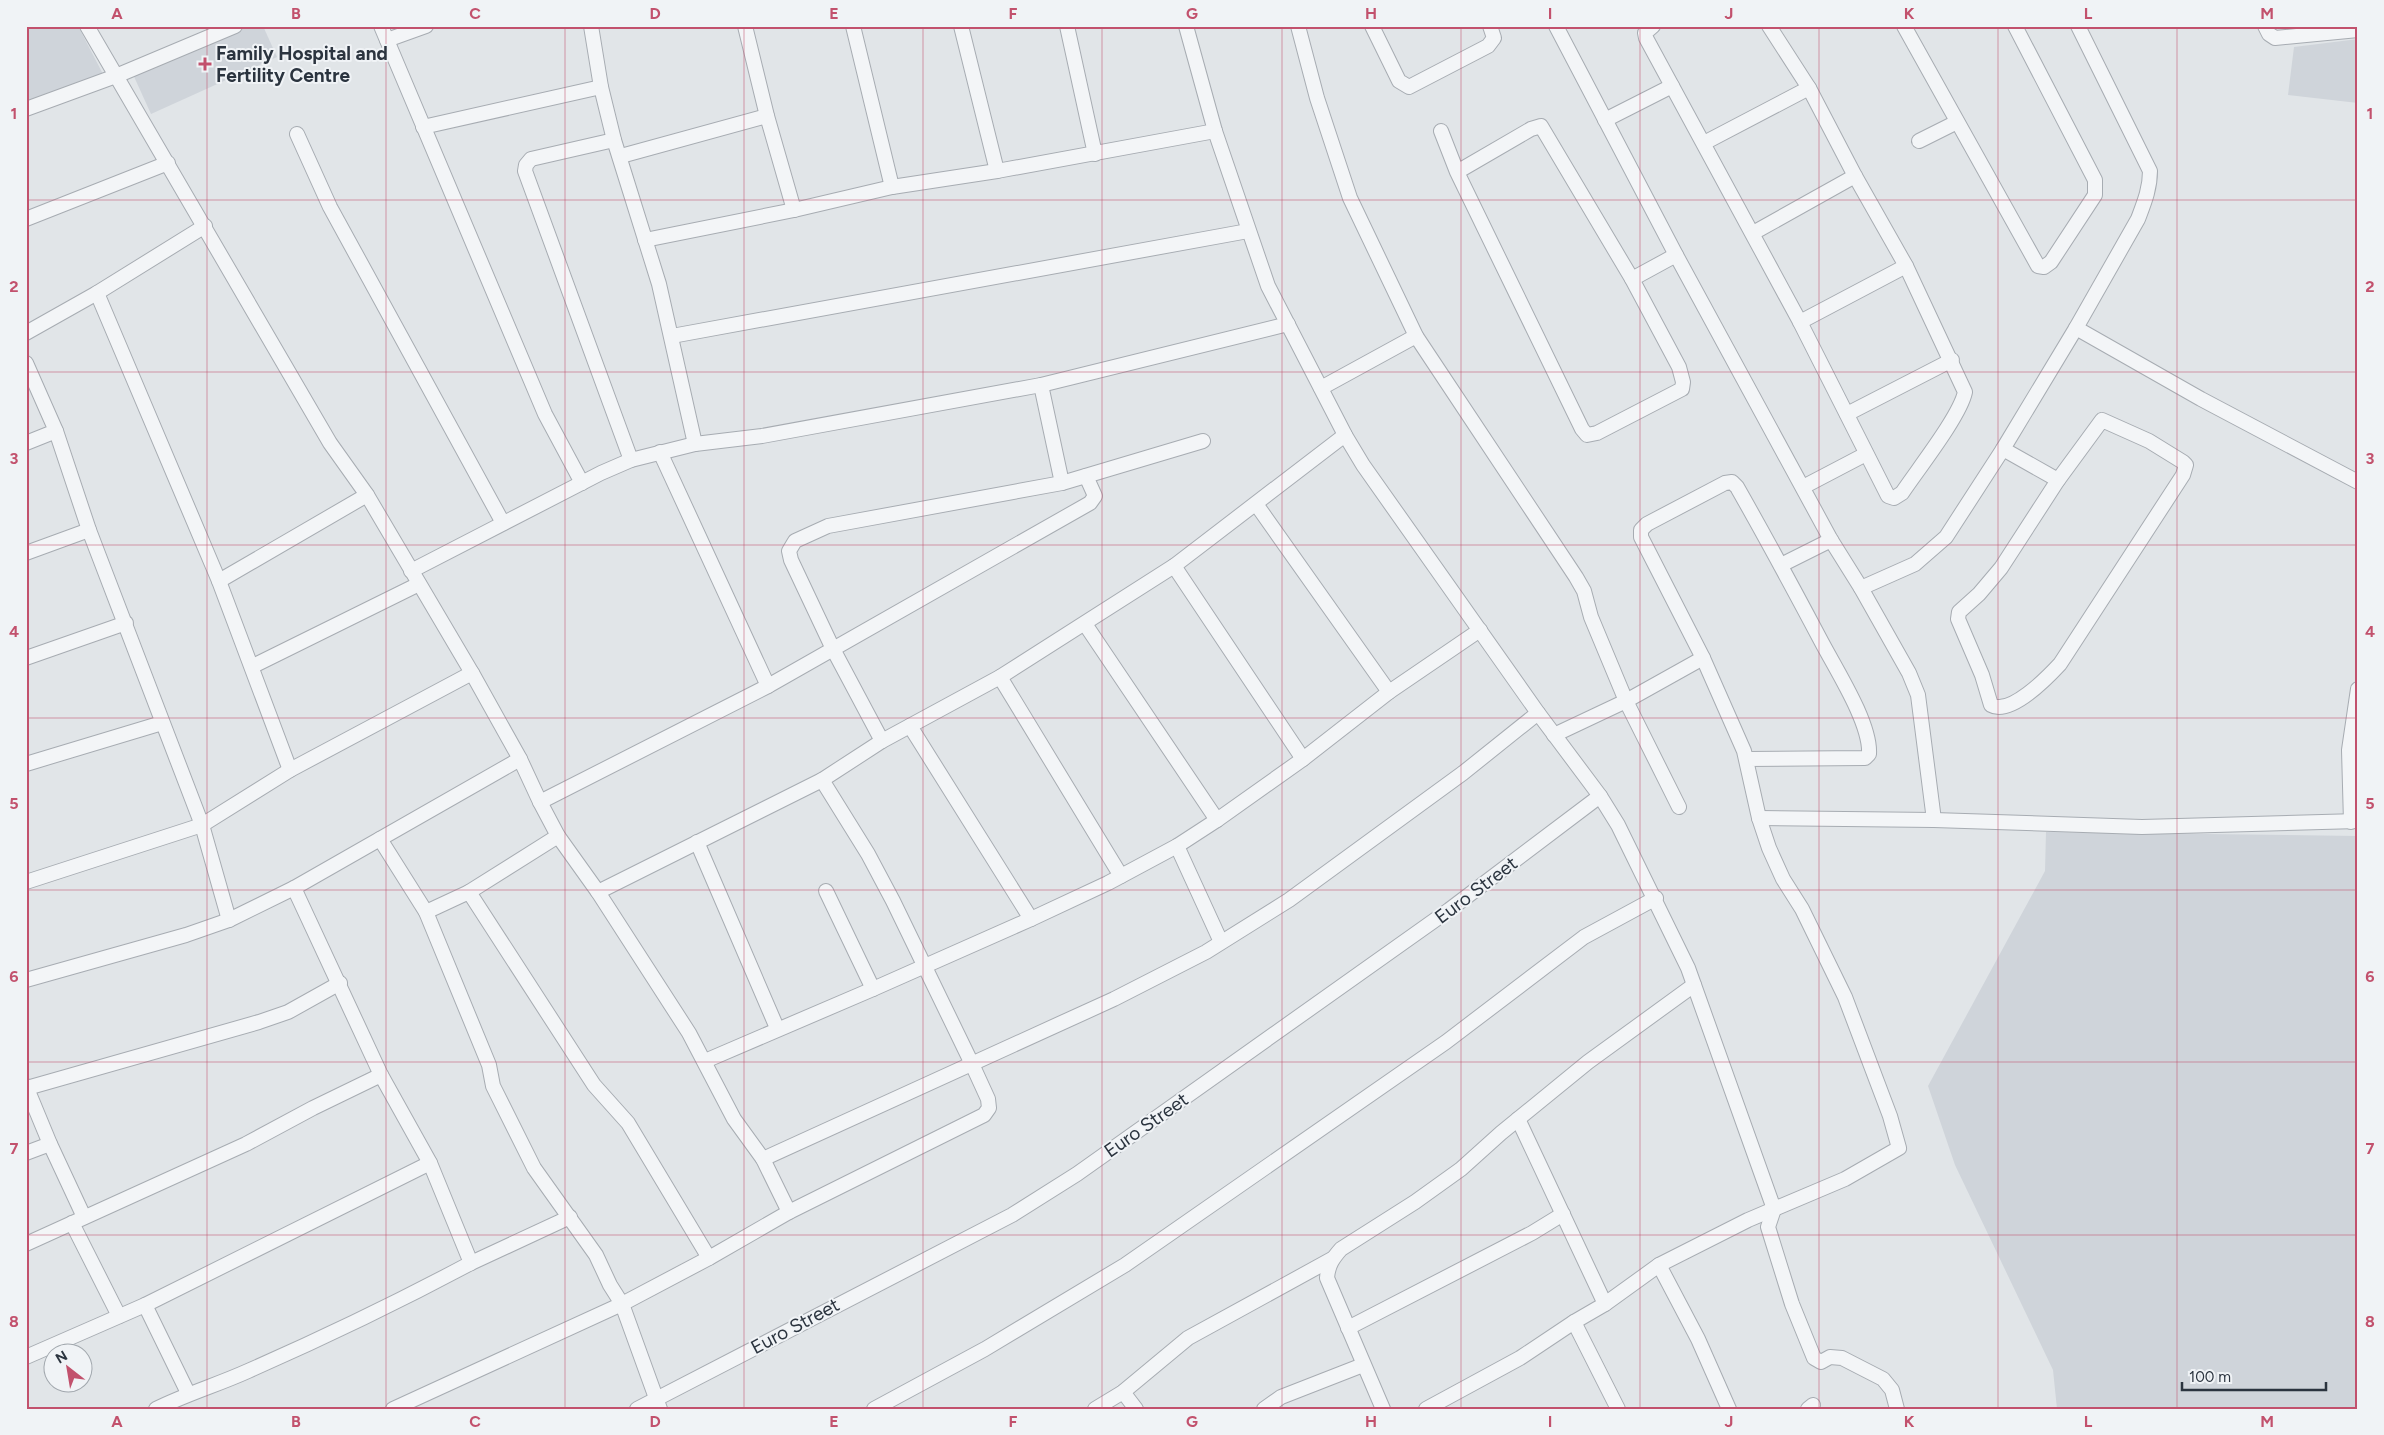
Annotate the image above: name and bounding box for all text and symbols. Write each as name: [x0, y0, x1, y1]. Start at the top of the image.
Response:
text: A: [111, 4, 123, 23]
text: B: [291, 4, 301, 23]
text: C: [469, 4, 481, 23]
text: D: [649, 4, 661, 23]
text: E: [829, 4, 839, 23]
text: F: [1009, 4, 1018, 23]
text: G: [1186, 4, 1198, 23]
text: H: [1365, 4, 1377, 23]
text: I: [1548, 4, 1552, 23]
text: J: [1725, 4, 1733, 23]
text: K: [1904, 4, 1915, 23]
text: L: [2084, 4, 2093, 23]
text: M: [2260, 4, 2274, 23]
place label: Family Hospital and Fertility Centre: [216, 42, 388, 87]
marker: Family Hospital and Fertility Centre: [198, 57, 212, 71]
text: 1: [11, 104, 17, 123]
text: 1: [2367, 104, 2373, 123]
text: 2: [9, 277, 19, 296]
text: 2: [2365, 277, 2375, 296]
text: 3: [10, 449, 19, 468]
text: 3: [2366, 449, 2375, 468]
text: 4: [9, 622, 19, 641]
text: 4: [2365, 622, 2375, 641]
text: 5: [9, 794, 19, 813]
text: 5: [2365, 794, 2375, 813]
street label: Euro Street: [1430, 852, 1522, 928]
text: 6: [9, 967, 19, 986]
text: 6: [2365, 967, 2375, 986]
street label: Euro Street: [1100, 1088, 1192, 1162]
text: 7: [10, 1139, 19, 1158]
text: 7: [2366, 1139, 2375, 1158]
street label: Euro Street: [747, 1293, 843, 1359]
text: 8: [9, 1312, 19, 1331]
text: 8: [2365, 1312, 2375, 1331]
north arrow: [42, 1342, 92, 1392]
text: N: [53, 1347, 71, 1367]
scale bar: [2182, 1360, 2325, 1392]
text: 100 m: [2189, 1368, 2231, 1386]
text: A: [111, 1412, 123, 1431]
text: B: [291, 1412, 301, 1431]
text: C: [469, 1412, 481, 1431]
text: D: [649, 1412, 661, 1431]
text: E: [829, 1412, 839, 1431]
text: F: [1009, 1412, 1018, 1431]
text: G: [1186, 1412, 1198, 1431]
text: H: [1365, 1412, 1377, 1431]
text: I: [1548, 1412, 1552, 1431]
text: J: [1725, 1412, 1733, 1431]
text: K: [1904, 1412, 1915, 1431]
text: L: [2084, 1412, 2093, 1431]
text: M: [2260, 1412, 2274, 1431]

